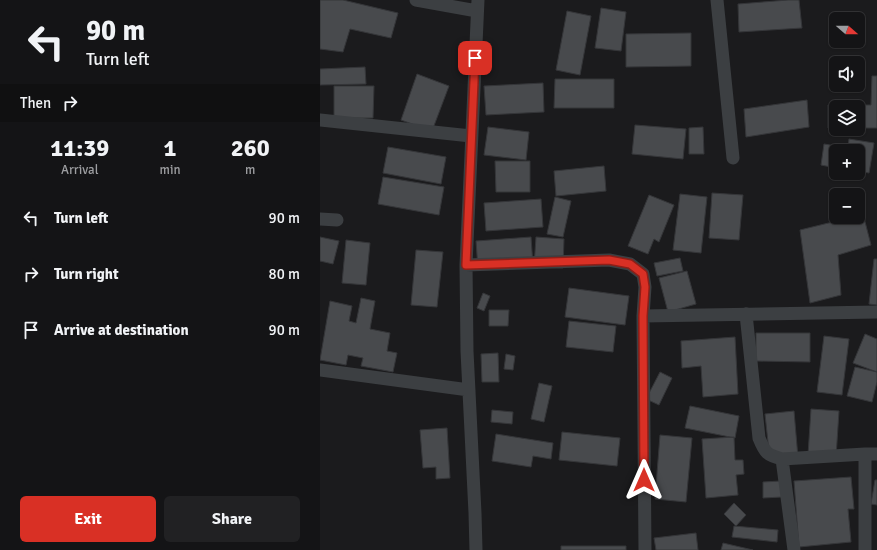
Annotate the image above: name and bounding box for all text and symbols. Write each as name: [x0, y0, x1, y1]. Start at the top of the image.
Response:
north arrow: [829, 12, 865, 48]
map controls: [829, 12, 865, 224]
text: 90 m: [86, 14, 145, 48]
icon: left: [20, 16, 72, 68]
pin: [458, 41, 492, 75]
icon: arrive: [464, 47, 486, 69]
text: Turn left: [86, 48, 149, 70]
button: sound: [829, 56, 865, 92]
icon: right: [59, 92, 81, 114]
text: Then: [20, 94, 51, 112]
button: layers: [829, 100, 865, 136]
text: 11:39: [50, 133, 109, 163]
text: 1: [164, 133, 176, 163]
text: 260: [231, 133, 270, 163]
button: +: [829, 144, 865, 180]
text: Arrival: [61, 162, 98, 178]
text: min: [160, 162, 181, 178]
text: m: [245, 162, 255, 178]
button: −: [829, 188, 865, 224]
icon: left: [20, 207, 42, 229]
text: Turn left: [54, 209, 108, 227]
text: 90 m: [269, 209, 300, 227]
icon: right: [20, 263, 42, 285]
text: Turn right: [54, 265, 119, 283]
text: 80 m: [269, 265, 300, 283]
icon: arrive: [20, 319, 42, 341]
text: Arrive at destination: [54, 321, 189, 339]
text: 90 m: [269, 321, 300, 339]
position arrow: [623, 459, 665, 501]
button: Exit: [20, 496, 156, 542]
button: Share: [164, 496, 300, 542]

